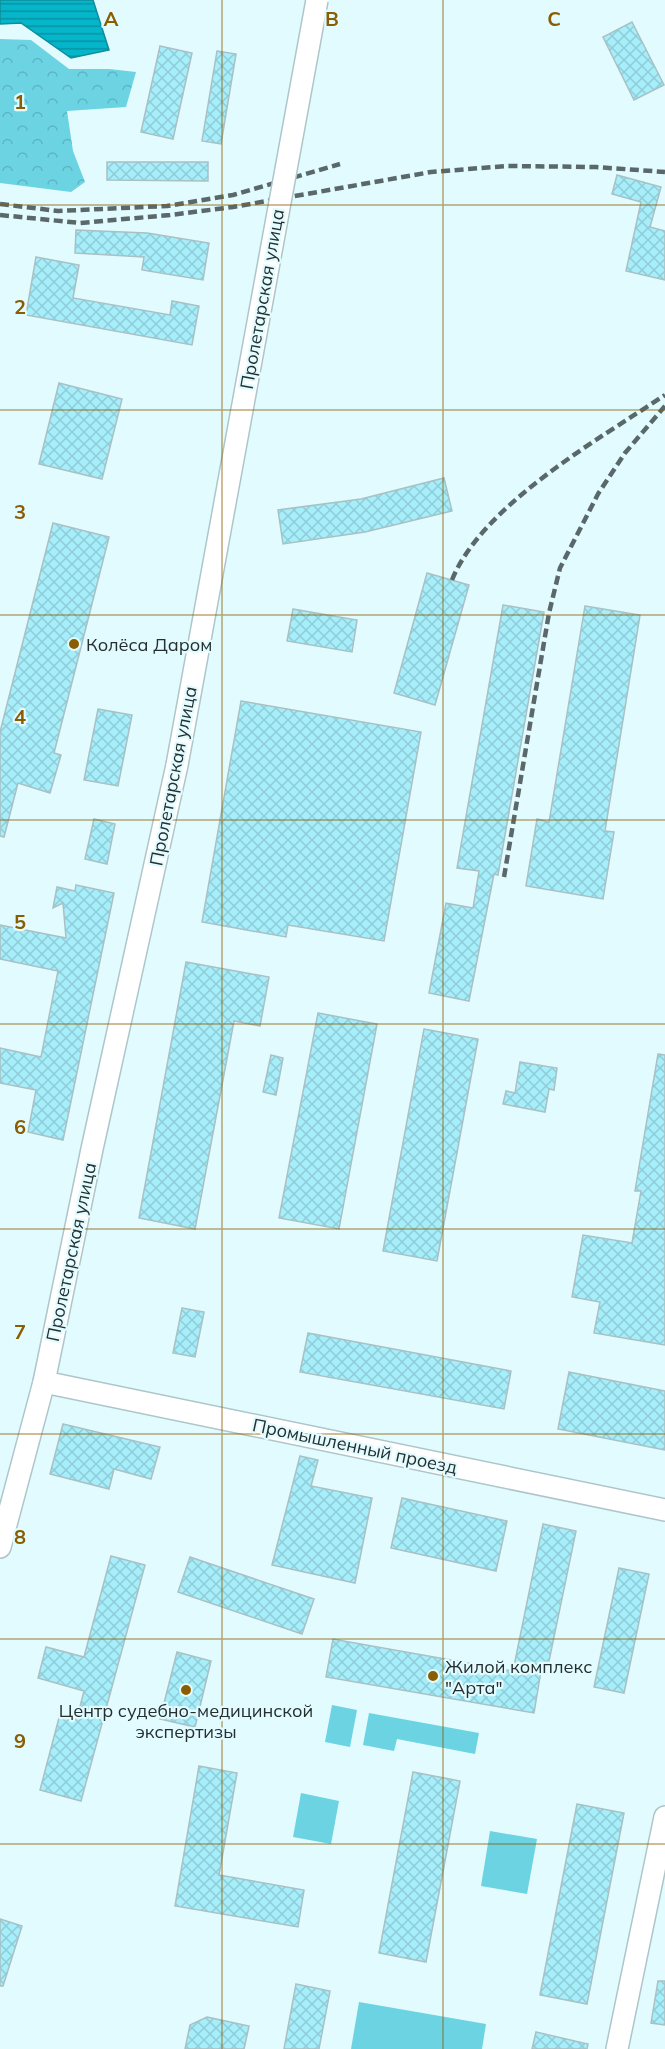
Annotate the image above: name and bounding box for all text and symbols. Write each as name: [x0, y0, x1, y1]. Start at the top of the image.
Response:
text: A: [104, 6, 119, 31]
text: B: [325, 6, 339, 31]
text: C: [547, 6, 561, 31]
text: 1: [14, 89, 26, 114]
street label: Пролетарская улица: [235, 207, 289, 391]
text: 2: [14, 294, 26, 319]
text: 3: [14, 499, 26, 524]
place label: Колёса Даром: [86, 633, 212, 656]
marker: Колёса Даром: [67, 637, 81, 651]
street label: Пролетарская улица: [144, 684, 202, 868]
text: 4: [14, 704, 26, 729]
text: 5: [14, 909, 26, 934]
text: 6: [14, 1114, 26, 1139]
street label: Пролетарская улица: [41, 1160, 101, 1344]
text: 7: [14, 1319, 26, 1344]
street label: Промышленный проезд: [251, 1413, 459, 1479]
text: 8: [14, 1524, 26, 1549]
place label: Жилой комплекс "Арта": [445, 1655, 592, 1699]
marker: Жилой комплекс "Арта": [426, 1669, 440, 1683]
marker: Центр судебно-медицинской экспертизы: [179, 1683, 193, 1697]
place label: Центр судебно-медицинской экспертизы: [59, 1699, 313, 1743]
text: 9: [14, 1728, 26, 1753]

